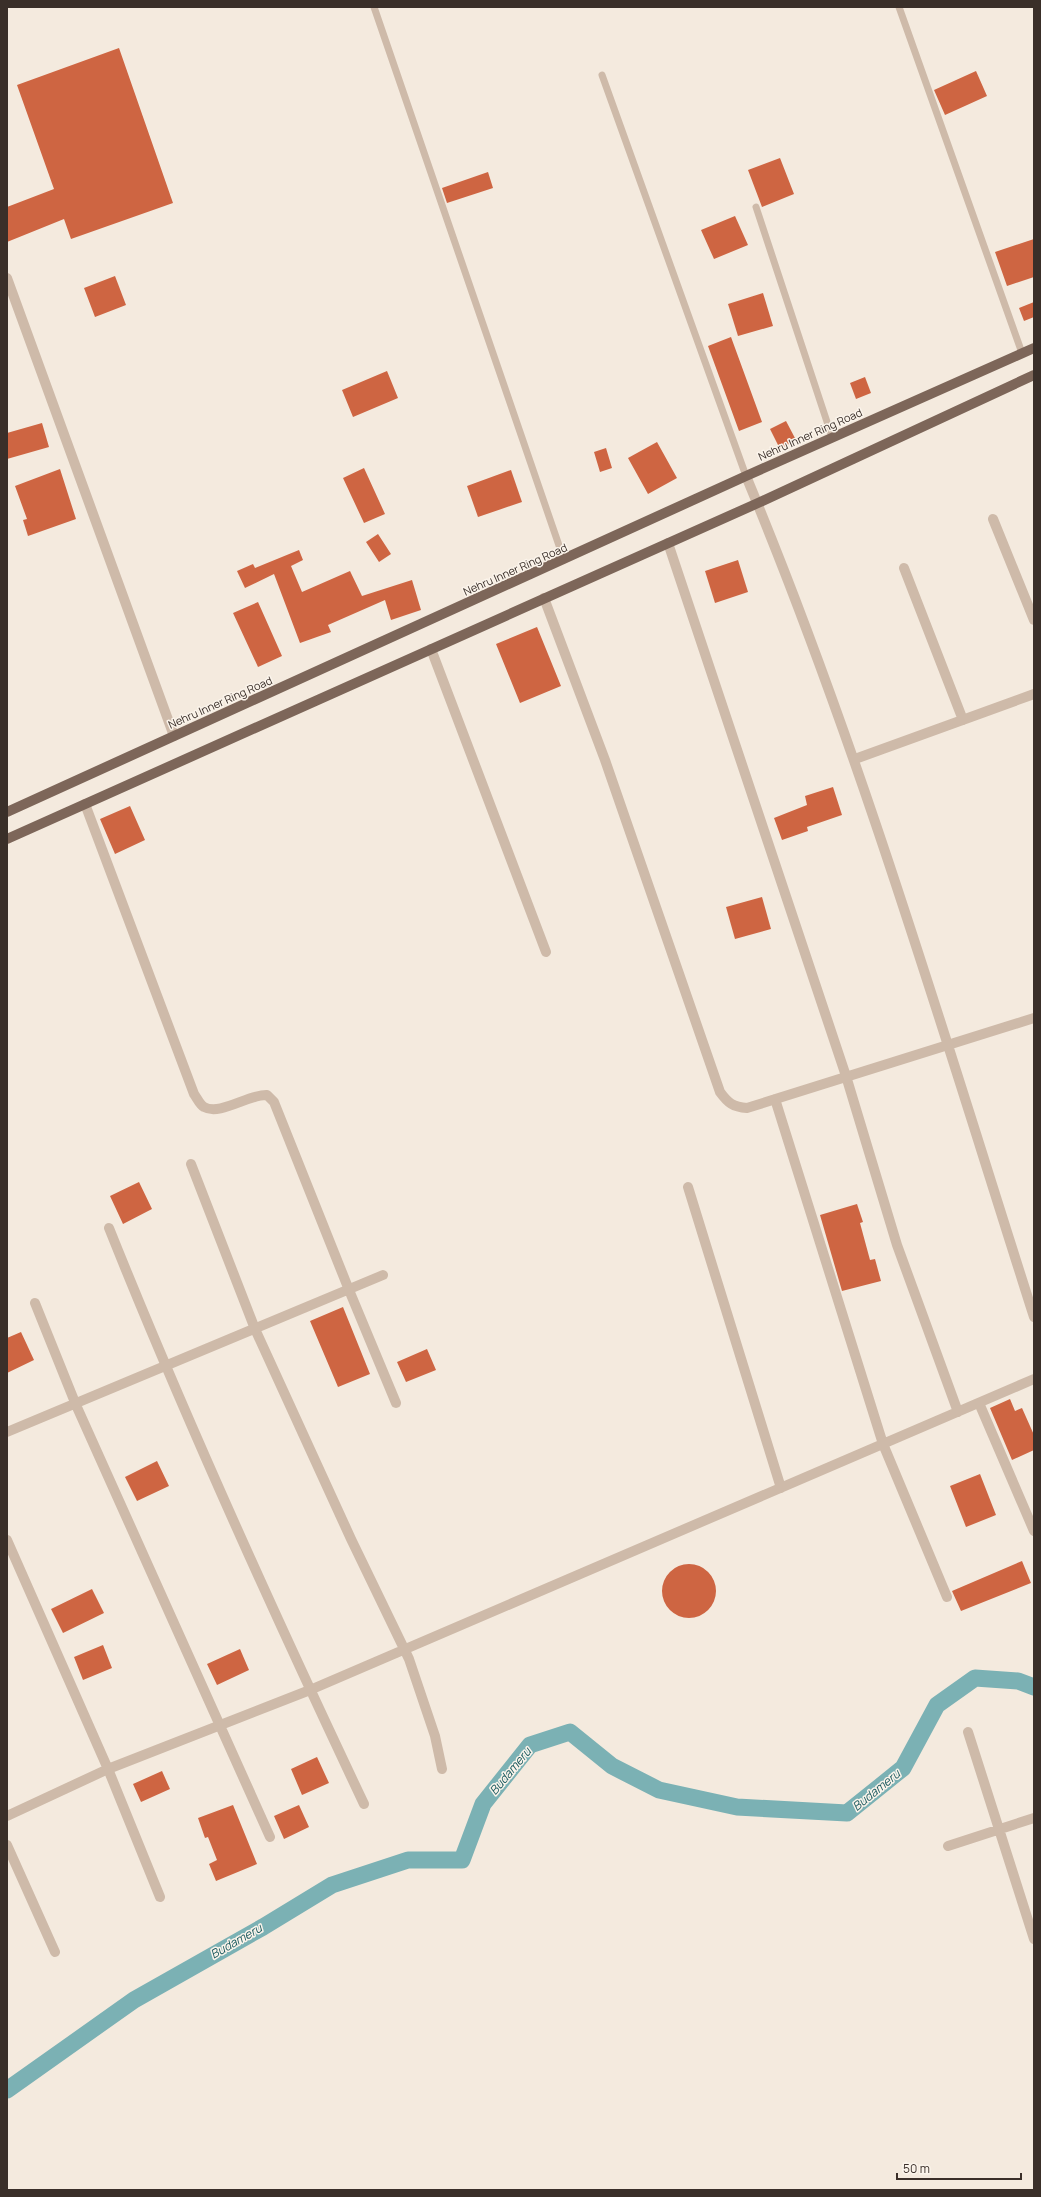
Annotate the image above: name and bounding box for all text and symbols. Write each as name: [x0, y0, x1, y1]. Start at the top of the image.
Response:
street label: Nehru Inner Ring Road: [756, 404, 864, 464]
street label: Nehru Inner Ring Road: [461, 539, 569, 599]
street label: Nehru Inner Ring Road: [166, 672, 274, 732]
water label: Budameru: [485, 1743, 535, 1798]
water label: Budameru: [849, 1765, 904, 1815]
water label: Budameru: [207, 1919, 266, 1963]
scale bar: [897, 2155, 1021, 2181]
text: 50 m: [903, 2160, 930, 2177]

